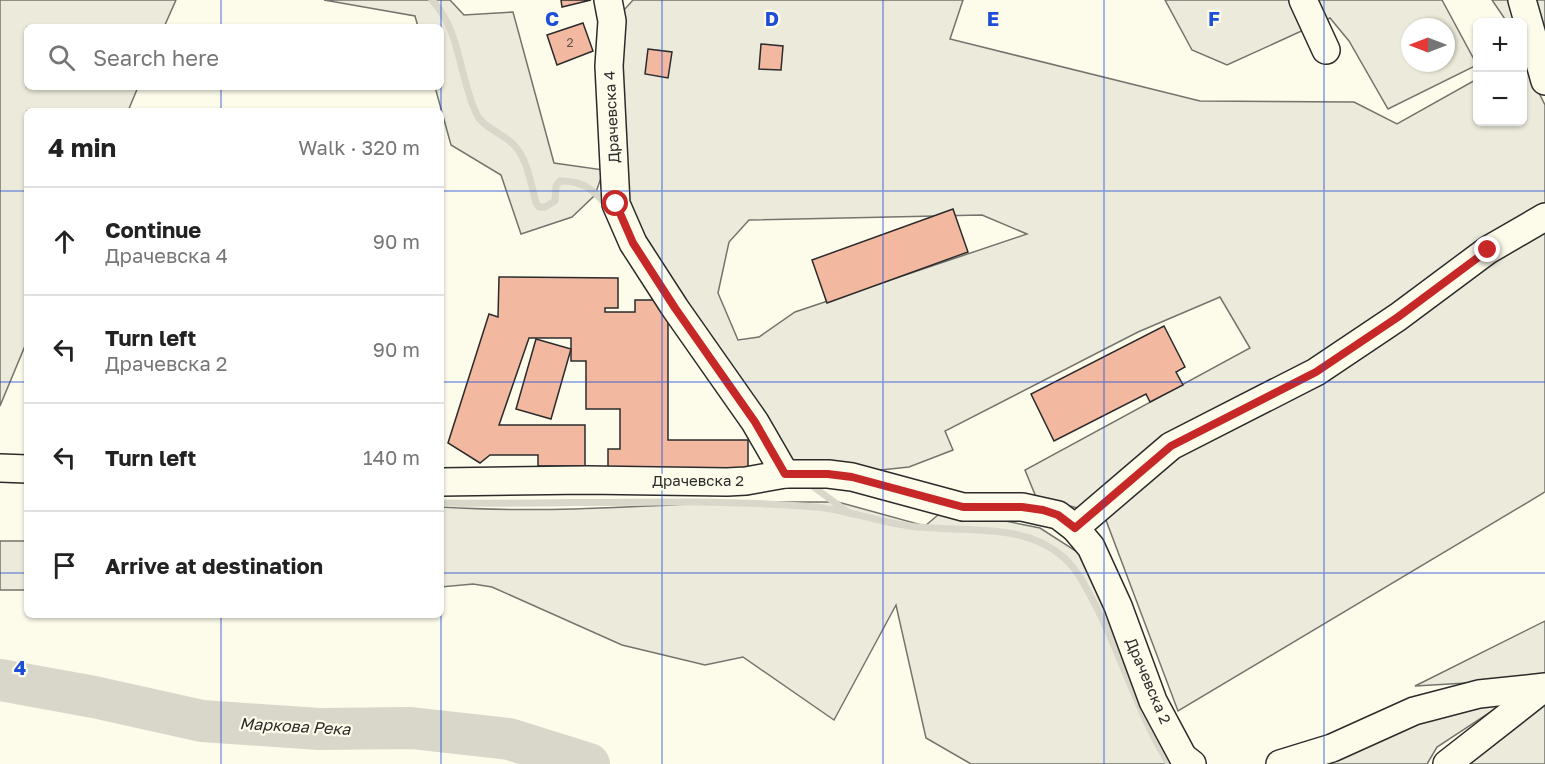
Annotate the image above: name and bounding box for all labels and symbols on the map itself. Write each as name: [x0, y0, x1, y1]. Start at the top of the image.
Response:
text: C: [545, 6, 559, 30]
text: D: [765, 6, 779, 30]
text: E: [987, 6, 999, 30]
text: F: [1208, 6, 1220, 30]
north arrow: [1401, 18, 1455, 72]
house number: 2: [567, 35, 574, 50]
street label: Драчевска 4: [600, 71, 622, 164]
route start: [602, 190, 628, 216]
route end: [1474, 236, 1500, 262]
street label: Драчевска 2: [652, 471, 744, 489]
street label: Драчевска 2: [1123, 635, 1175, 726]
text: 4: [14, 655, 26, 679]
water label: Маркова Река: [239, 713, 352, 739]

